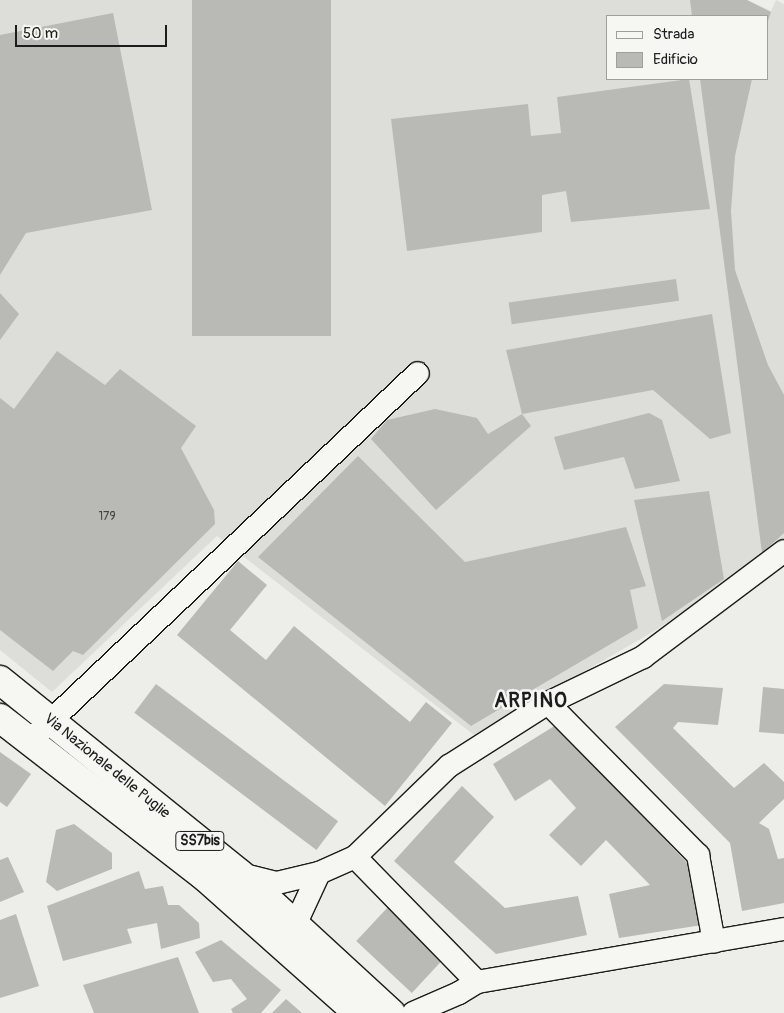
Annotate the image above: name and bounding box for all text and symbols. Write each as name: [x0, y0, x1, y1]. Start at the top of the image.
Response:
scale bar: [18, 15, 170, 47]
legend: [606, 15, 769, 80]
text: 50 m: [23, 24, 58, 43]
text: Strada: [653, 25, 694, 44]
text: Edificio: [653, 50, 698, 69]
house number: 179: [98, 510, 116, 524]
district label: ARPINO: [494, 688, 568, 712]
street label: Via Nazionale delle Puglie: [40, 710, 174, 822]
road number: SS7bis: [175, 829, 225, 852]

